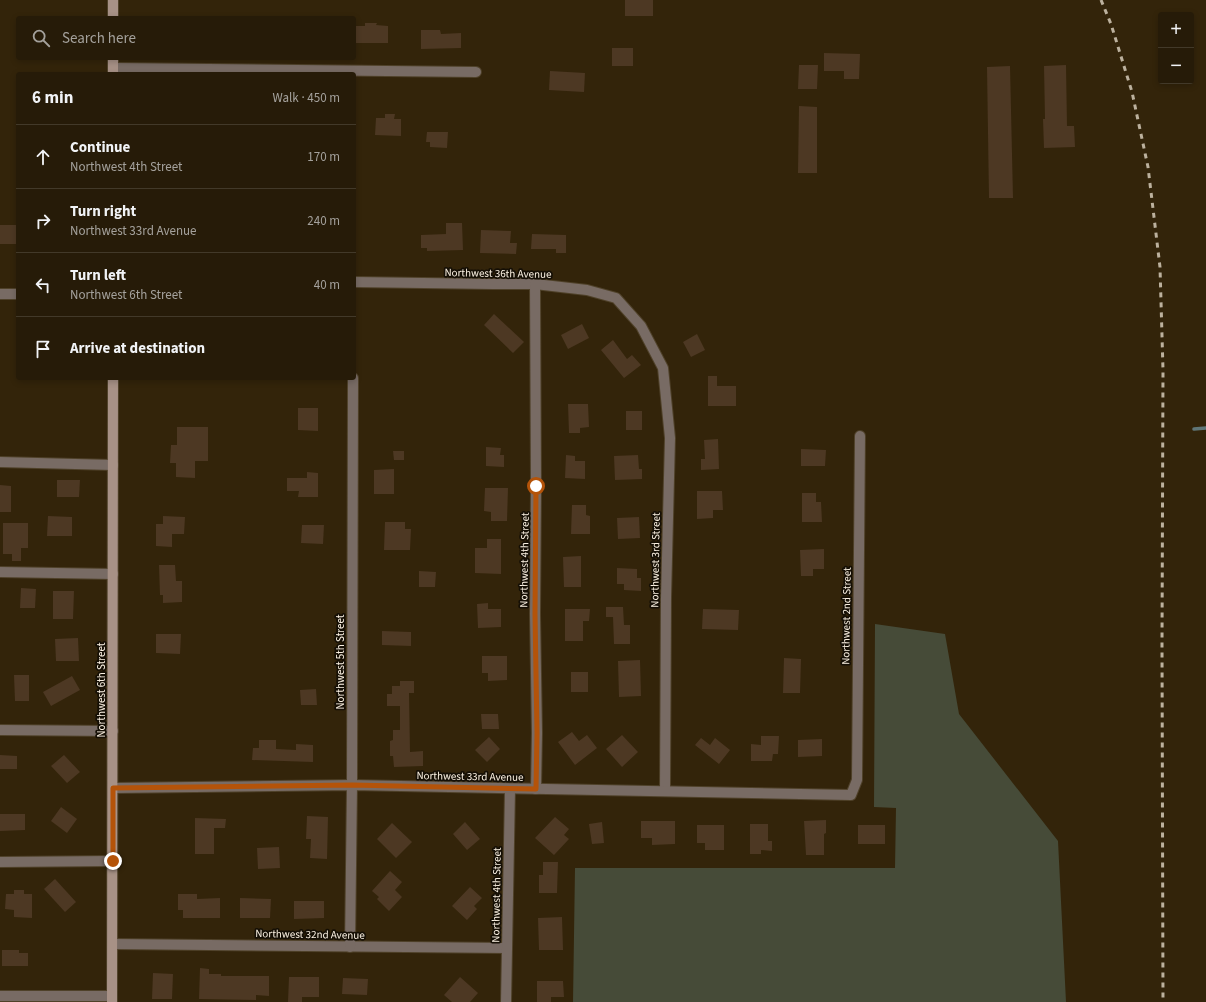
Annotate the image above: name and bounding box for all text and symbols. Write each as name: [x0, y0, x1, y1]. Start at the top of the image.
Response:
map controls: [1158, 12, 1194, 84]
button: +: [1158, 12, 1194, 48]
search box: [16, 16, 356, 60]
icon: search: [30, 27, 52, 49]
text: Search here: [62, 28, 136, 49]
button: −: [1158, 48, 1194, 84]
text: 6 min: [32, 86, 73, 110]
text: Walk · 450 m: [272, 89, 340, 107]
text: Continue: [70, 137, 130, 158]
icon: ahead: [32, 146, 54, 168]
text: 170 m: [307, 148, 340, 166]
text: Northwest 4th Street: [70, 158, 182, 176]
text: Turn right: [70, 201, 136, 222]
icon: right: [32, 210, 54, 232]
text: 240 m: [307, 212, 340, 230]
text: Northwest 33rd Avenue: [70, 222, 197, 240]
text: Turn left: [70, 265, 126, 286]
street label: Northwest 36th Avenue: [444, 265, 552, 282]
icon: left: [32, 274, 54, 296]
text: 40 m: [314, 276, 340, 294]
text: Northwest 6th Street: [70, 286, 182, 304]
icon: arrive: [32, 338, 54, 360]
text: Arrive at destination: [70, 338, 205, 359]
route start: [527, 477, 545, 495]
street label: Northwest 4th Street: [516, 512, 533, 608]
street label: Northwest 3rd Street: [647, 512, 664, 608]
street label: Northwest 2nd Street: [838, 567, 855, 665]
street label: Northwest 5th Street: [333, 614, 348, 710]
street label: Northwest 6th Street: [94, 642, 109, 738]
street label: Northwest 33rd Avenue: [416, 768, 524, 785]
street label: Northwest 4th Street: [488, 847, 505, 943]
route end: [104, 852, 122, 870]
street label: Northwest 32nd Avenue: [255, 926, 365, 943]

